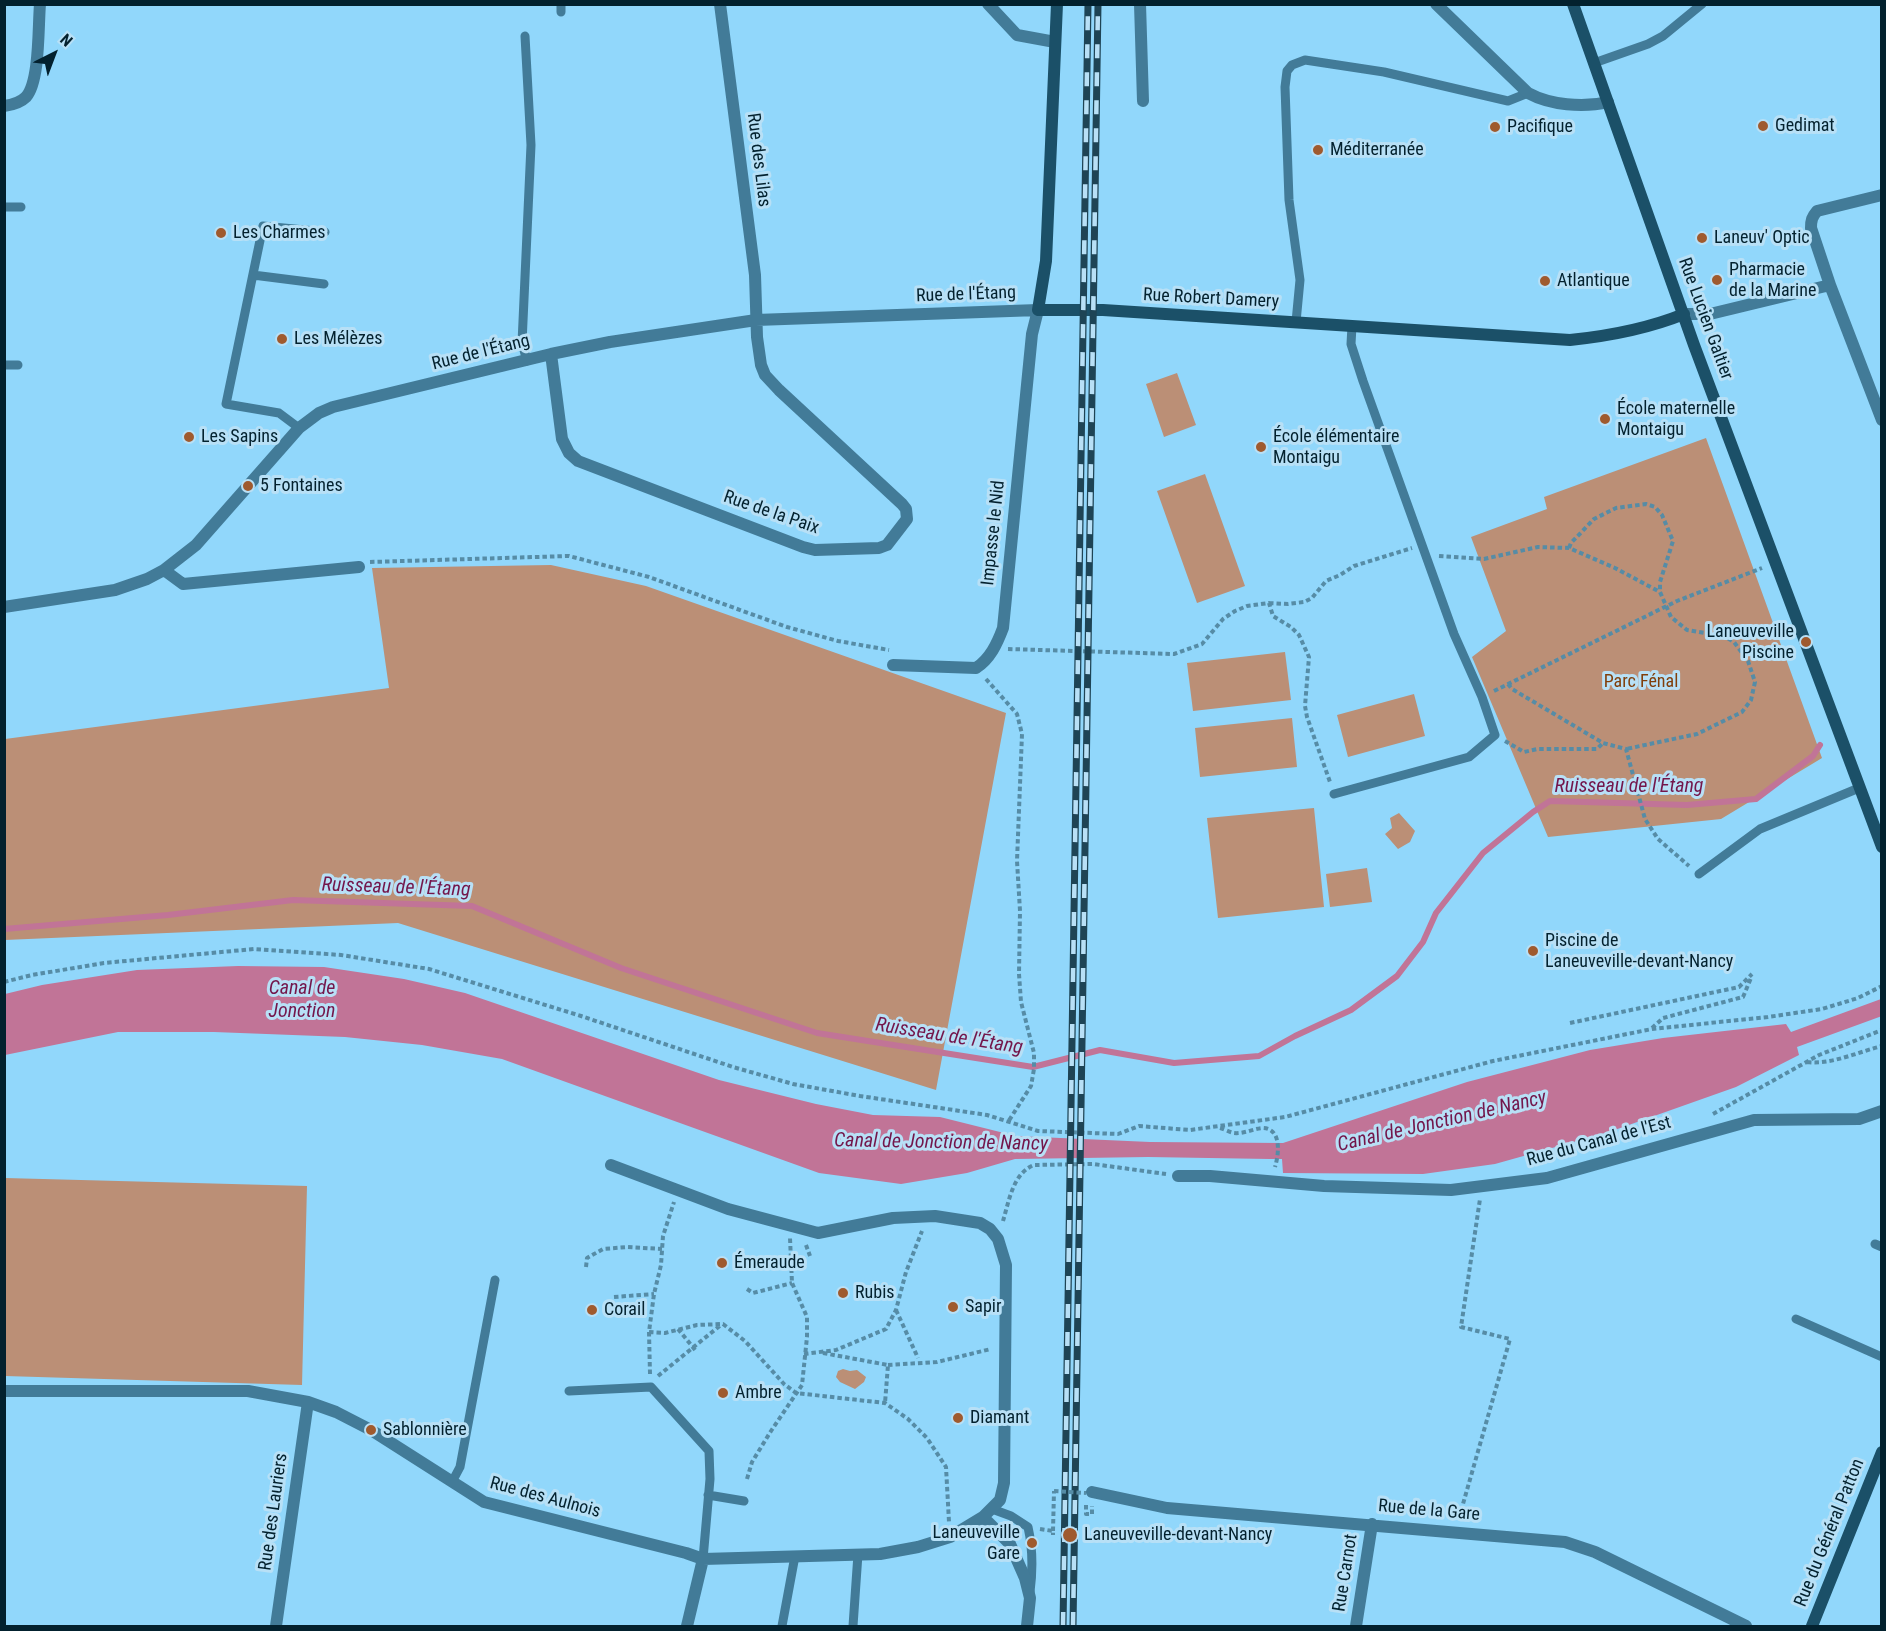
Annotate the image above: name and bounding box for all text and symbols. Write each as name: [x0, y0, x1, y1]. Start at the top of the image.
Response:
north arrow: [24, 24, 84, 84]
text: N: [56, 30, 76, 51]
street label: Rue des Lilas: [742, 112, 774, 208]
place label: Gedimat: [1775, 115, 1835, 137]
place label: Pacifique: [1507, 116, 1573, 138]
marker: Gedimat: [1756, 119, 1770, 133]
marker: Pacifique: [1488, 120, 1502, 134]
place label: Méditerranée: [1330, 139, 1424, 161]
marker: Méditerranée: [1311, 143, 1325, 157]
place label: Les Charmes: [233, 222, 326, 244]
marker: Les Charmes: [214, 226, 228, 240]
place label: Laneuv' Optic: [1714, 227, 1810, 249]
marker: Laneuv' Optic: [1695, 231, 1709, 245]
street label: Rue Lucien Galtier: [1673, 255, 1737, 383]
place label: Pharmacie de la Marine: [1729, 259, 1816, 302]
place label: Atlantique: [1557, 270, 1630, 292]
marker: Pharmacie de la Marine: [1710, 273, 1724, 287]
marker: Atlantique: [1538, 274, 1552, 288]
street label: Rue de l'Étang: [916, 282, 1016, 308]
street label: Rue Robert Damery: [1142, 285, 1280, 313]
place label: Les Mélèzes: [294, 328, 382, 350]
street label: Rue de l'Étang: [430, 330, 532, 376]
marker: Les Mélèzes: [275, 332, 289, 346]
place label: École maternelle Montaigu: [1617, 398, 1735, 440]
marker: École maternelle Montaigu: [1598, 412, 1612, 426]
place label: Les Sapins: [201, 426, 278, 448]
place label: École élémentaire Montaigu: [1273, 426, 1399, 468]
marker: Les Sapins: [182, 430, 196, 444]
marker: École élémentaire Montaigu: [1254, 440, 1268, 454]
place label: 5 Fontaines: [260, 475, 343, 497]
marker: 5 Fontaines: [241, 479, 255, 493]
street label: Impasse le Nid: [978, 479, 1010, 587]
street label: Rue de la Paix: [720, 487, 822, 539]
place label: Laneuveville Piscine: [1707, 621, 1794, 664]
marker: Laneuveville Piscine: [1799, 635, 1813, 649]
park label: Parc Fénal: [1604, 671, 1678, 693]
water label: Ruisseau de l'Étang: [1555, 775, 1703, 799]
water label: Ruisseau de l'Étang: [321, 873, 471, 903]
place label: Piscine de Laneuveville-devant-Nancy: [1545, 930, 1733, 972]
marker: Piscine de Laneuveville-devant-Nancy: [1526, 944, 1540, 958]
water label: Canal de Jonction: [269, 977, 335, 1024]
water label: Ruisseau de l'Étang: [874, 1014, 1024, 1060]
water label: Canal de Jonction de Nancy: [1335, 1086, 1549, 1158]
street label: Rue du Canal de l'Est: [1525, 1112, 1673, 1172]
water label: Canal de Jonction de Nancy: [834, 1129, 1048, 1157]
place label: Émeraude: [734, 1252, 805, 1274]
marker: Émeraude: [715, 1256, 729, 1270]
place label: Rubis: [855, 1282, 894, 1304]
marker: Rubis: [836, 1286, 850, 1300]
place label: Sapir: [965, 1296, 1001, 1318]
place label: Corail: [604, 1299, 645, 1321]
marker: Sapir: [946, 1300, 960, 1314]
marker: Corail: [585, 1303, 599, 1317]
place label: Ambre: [735, 1382, 782, 1404]
marker: Ambre: [716, 1386, 730, 1400]
place label: Diamant: [970, 1407, 1029, 1429]
marker: Diamant: [951, 1411, 965, 1425]
place label: Sablonnière: [383, 1419, 467, 1441]
marker: Sablonnière: [364, 1423, 378, 1437]
street label: Rue des Lauriers: [255, 1452, 293, 1572]
street label: Rue du Général Patton: [1790, 1456, 1870, 1610]
street label: Rue des Aulnois: [487, 1473, 603, 1523]
street label: Rue de la Gare: [1377, 1496, 1481, 1526]
place label: Laneuveville Gare: [933, 1522, 1020, 1564]
place label: Laneuveville-devant-Nancy: [1084, 1524, 1272, 1546]
marker: Laneuveville-devant-Nancy: [1061, 1526, 1079, 1544]
street label: Rue Carnot: [1329, 1533, 1363, 1613]
marker: Laneuveville Gare: [1025, 1536, 1039, 1550]

